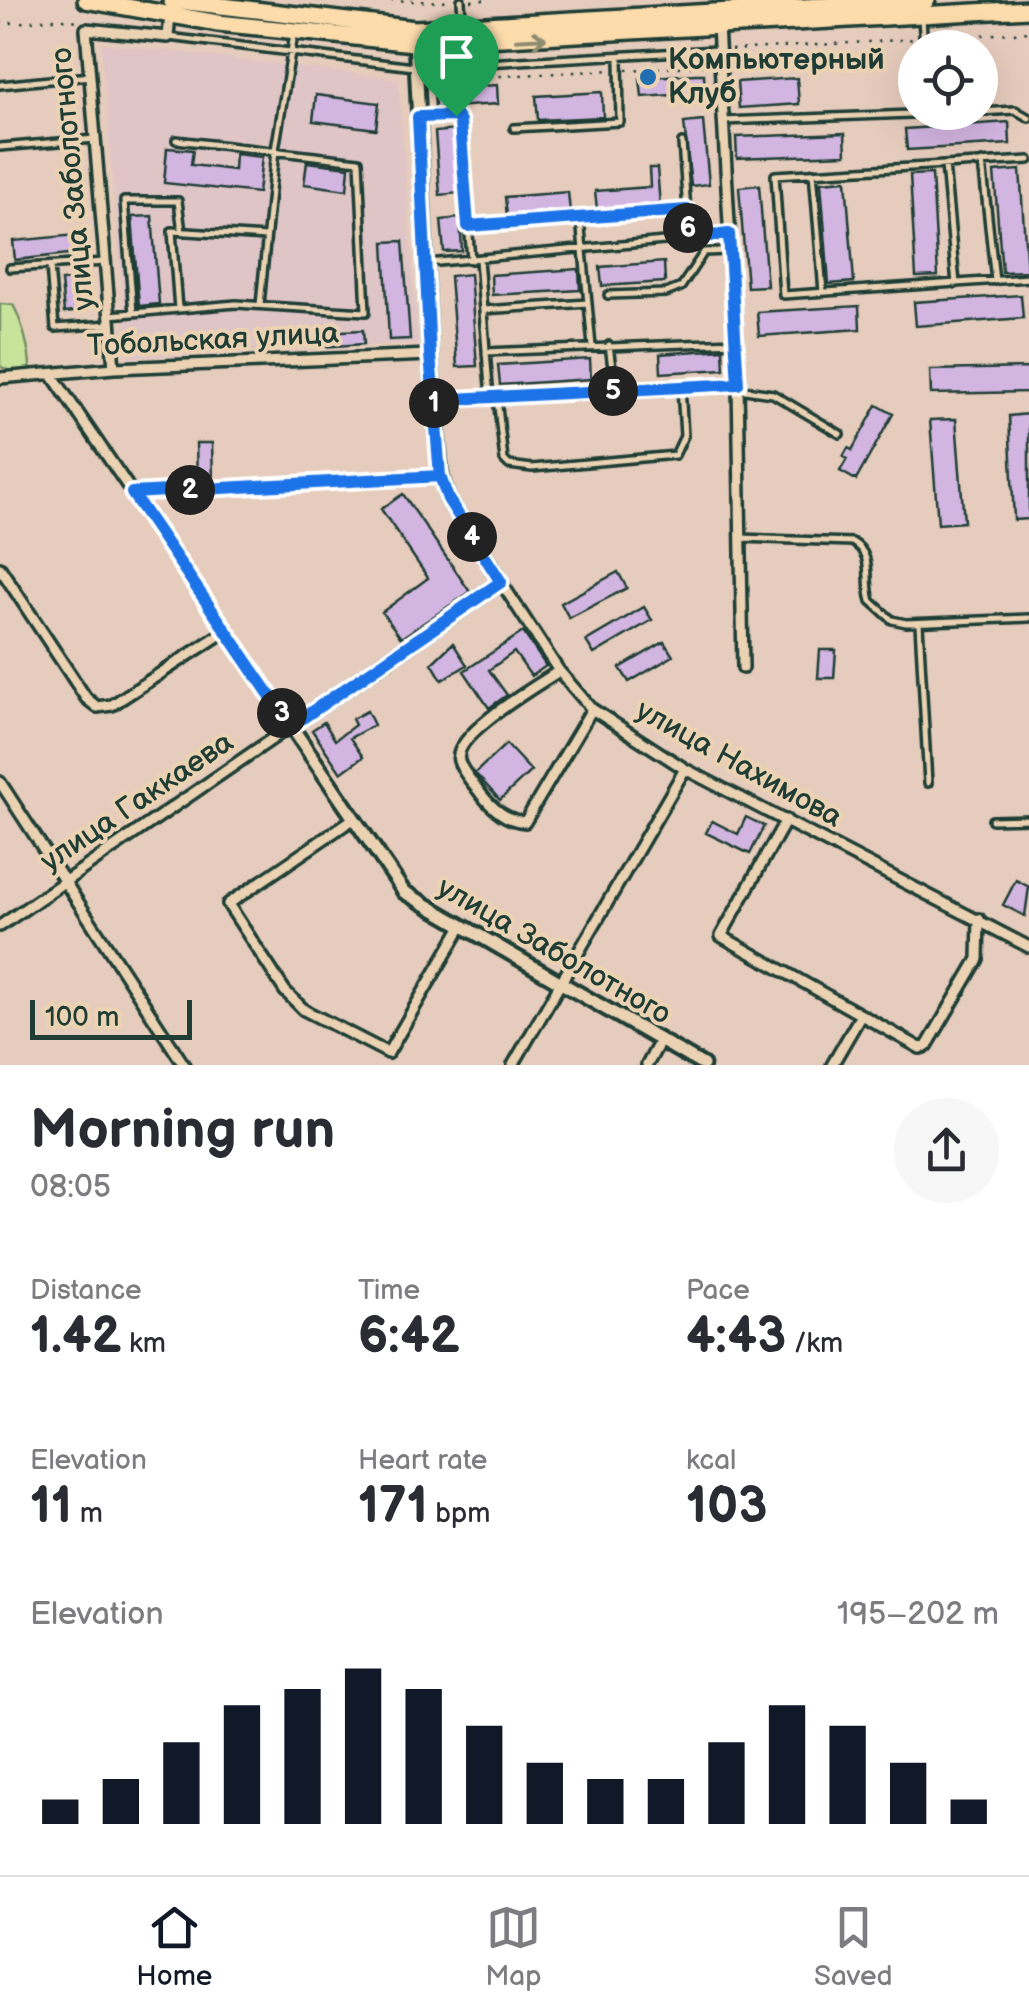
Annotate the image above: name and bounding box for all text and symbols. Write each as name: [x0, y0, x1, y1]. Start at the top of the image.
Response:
pin: [414, 14, 499, 117]
icon: arrive: [429, 29, 484, 84]
one-way arrow: [514, 29, 546, 48]
map controls: [898, 30, 998, 130]
button: locate: [898, 30, 998, 130]
place label: Компьютерный Клуб: [668, 42, 885, 112]
street label: улица Заболотного: [44, 46, 102, 312]
marker: Компьютерный Клуб: [637, 66, 659, 88]
pin: 6: [663, 203, 713, 253]
text: 6: [680, 211, 696, 244]
street label: Тобольская улица: [86, 315, 340, 365]
pin: 5: [588, 366, 638, 416]
text: 5: [605, 374, 621, 407]
pin: 1: [409, 378, 459, 428]
text: 1: [428, 386, 440, 419]
pin: 2: [165, 465, 215, 515]
text: 2: [182, 473, 198, 506]
pin: 4: [447, 512, 497, 562]
text: 4: [464, 520, 480, 553]
pin: 3: [257, 688, 307, 738]
street label: улица Нахимова: [630, 692, 849, 836]
text: 3: [274, 696, 290, 729]
street label: улица Гаккаева: [34, 724, 240, 880]
street label: улица Заболотного: [431, 870, 677, 1032]
scale bar: [30, 995, 192, 1040]
text: 100 m: [45, 1001, 119, 1034]
text: Morning run: [30, 1097, 335, 1164]
button: share: [894, 1098, 999, 1203]
text: 08:05: [30, 1168, 111, 1207]
text: Distance: [30, 1274, 142, 1307]
text: Time: [358, 1274, 420, 1307]
text: Pace: [686, 1274, 750, 1307]
text: 1.42: [30, 1307, 121, 1367]
text: 6:42: [358, 1307, 460, 1367]
text: 4:43: [686, 1307, 786, 1367]
text: km: [121, 1327, 166, 1360]
text: /km: [786, 1327, 843, 1360]
text: Elevation: [30, 1444, 147, 1477]
text: Heart rate: [358, 1444, 487, 1477]
text: kcal: [686, 1444, 736, 1477]
text: 11: [30, 1477, 72, 1537]
text: 171: [358, 1477, 428, 1537]
text: 103: [686, 1477, 767, 1537]
text: m: [72, 1497, 103, 1530]
text: bpm: [428, 1497, 490, 1530]
text: Elevation: [30, 1595, 163, 1634]
text: 195–202 m: [837, 1595, 999, 1634]
tab: Home: [136, 1900, 212, 1993]
tab: Map: [485, 1900, 541, 1993]
tab: Saved: [814, 1900, 893, 1993]

